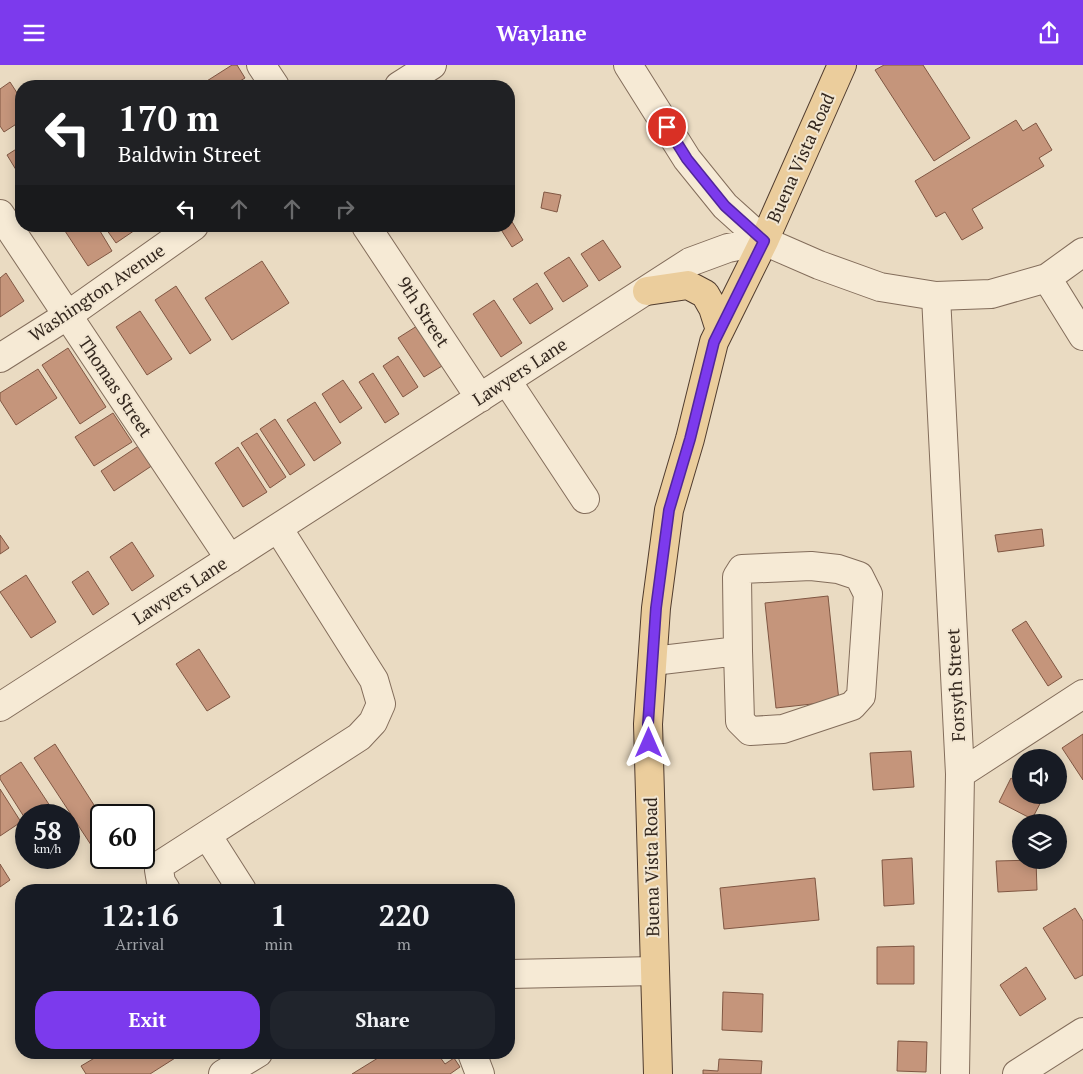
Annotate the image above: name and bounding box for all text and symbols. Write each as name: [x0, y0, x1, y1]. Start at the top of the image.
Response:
text: Waylane: [496, 18, 587, 47]
icon: menu: [20, 19, 48, 47]
icon: share: [1035, 19, 1063, 47]
street label: Buena Vista Road: [761, 89, 840, 226]
text: 170 m: [118, 95, 219, 141]
icon: left: [35, 100, 100, 165]
pin: [646, 106, 688, 148]
icon: arrive: [653, 113, 681, 141]
text: Baldwin Street: [118, 139, 261, 168]
icon: left: [172, 195, 200, 223]
icon: ahead: [225, 195, 253, 223]
icon: ahead: [278, 195, 306, 223]
icon: right: [331, 195, 359, 223]
street label: Washington Avenue: [24, 238, 169, 347]
street label: 9th Street: [392, 272, 456, 351]
street label: Thomas Street: [73, 331, 159, 442]
street label: Lawyers Lane: [468, 332, 571, 411]
street label: Lawyers Lane: [128, 551, 231, 630]
street label: Forsyth Street: [940, 628, 970, 742]
position arrow: [622, 716, 674, 768]
map controls: [1012, 749, 1067, 869]
button: sound: [1012, 749, 1067, 804]
street label: Buena Vista Road: [638, 797, 664, 937]
speed limit sign: 60: [90, 804, 155, 869]
text: 58: [33, 814, 62, 847]
button: layers: [1012, 814, 1067, 869]
text: km/h: [34, 841, 61, 856]
text: 12:16: [101, 895, 179, 935]
text: 1: [270, 895, 287, 935]
text: 220: [378, 895, 429, 935]
text: Arrival: [115, 933, 164, 955]
text: min: [265, 933, 293, 955]
text: m: [397, 933, 411, 955]
button: Exit: [35, 991, 260, 1049]
button: Share: [270, 991, 495, 1049]

